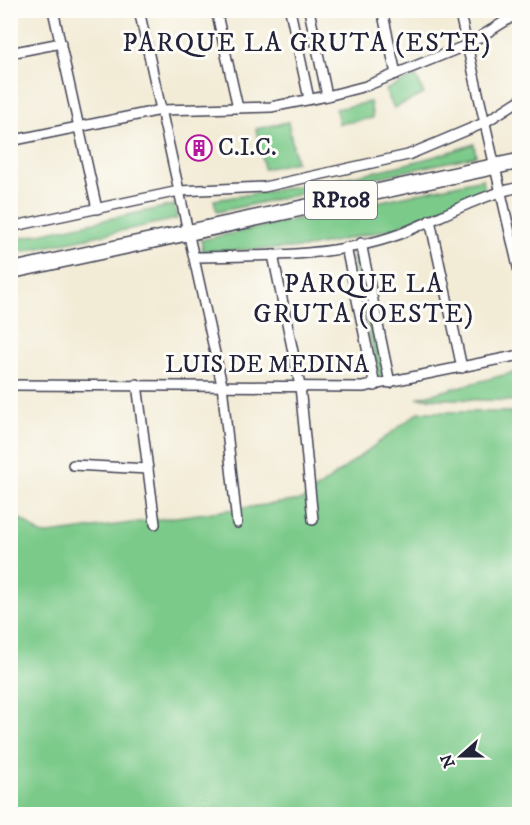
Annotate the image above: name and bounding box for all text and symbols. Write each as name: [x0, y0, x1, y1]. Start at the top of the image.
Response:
district label: PARQUE LA GRUTA (ESTE): [122, 27, 492, 60]
building icon: C.I.C.: [184, 133, 214, 163]
place label: C.I.C.: [218, 133, 277, 163]
road number: RP108: [305, 181, 377, 219]
district label: PARQUE LA GRUTA (OESTE): [253, 268, 475, 331]
street label: LUIS DE MEDINA: [165, 350, 370, 380]
north arrow: [431, 726, 491, 786]
text: N: [436, 751, 460, 771]

